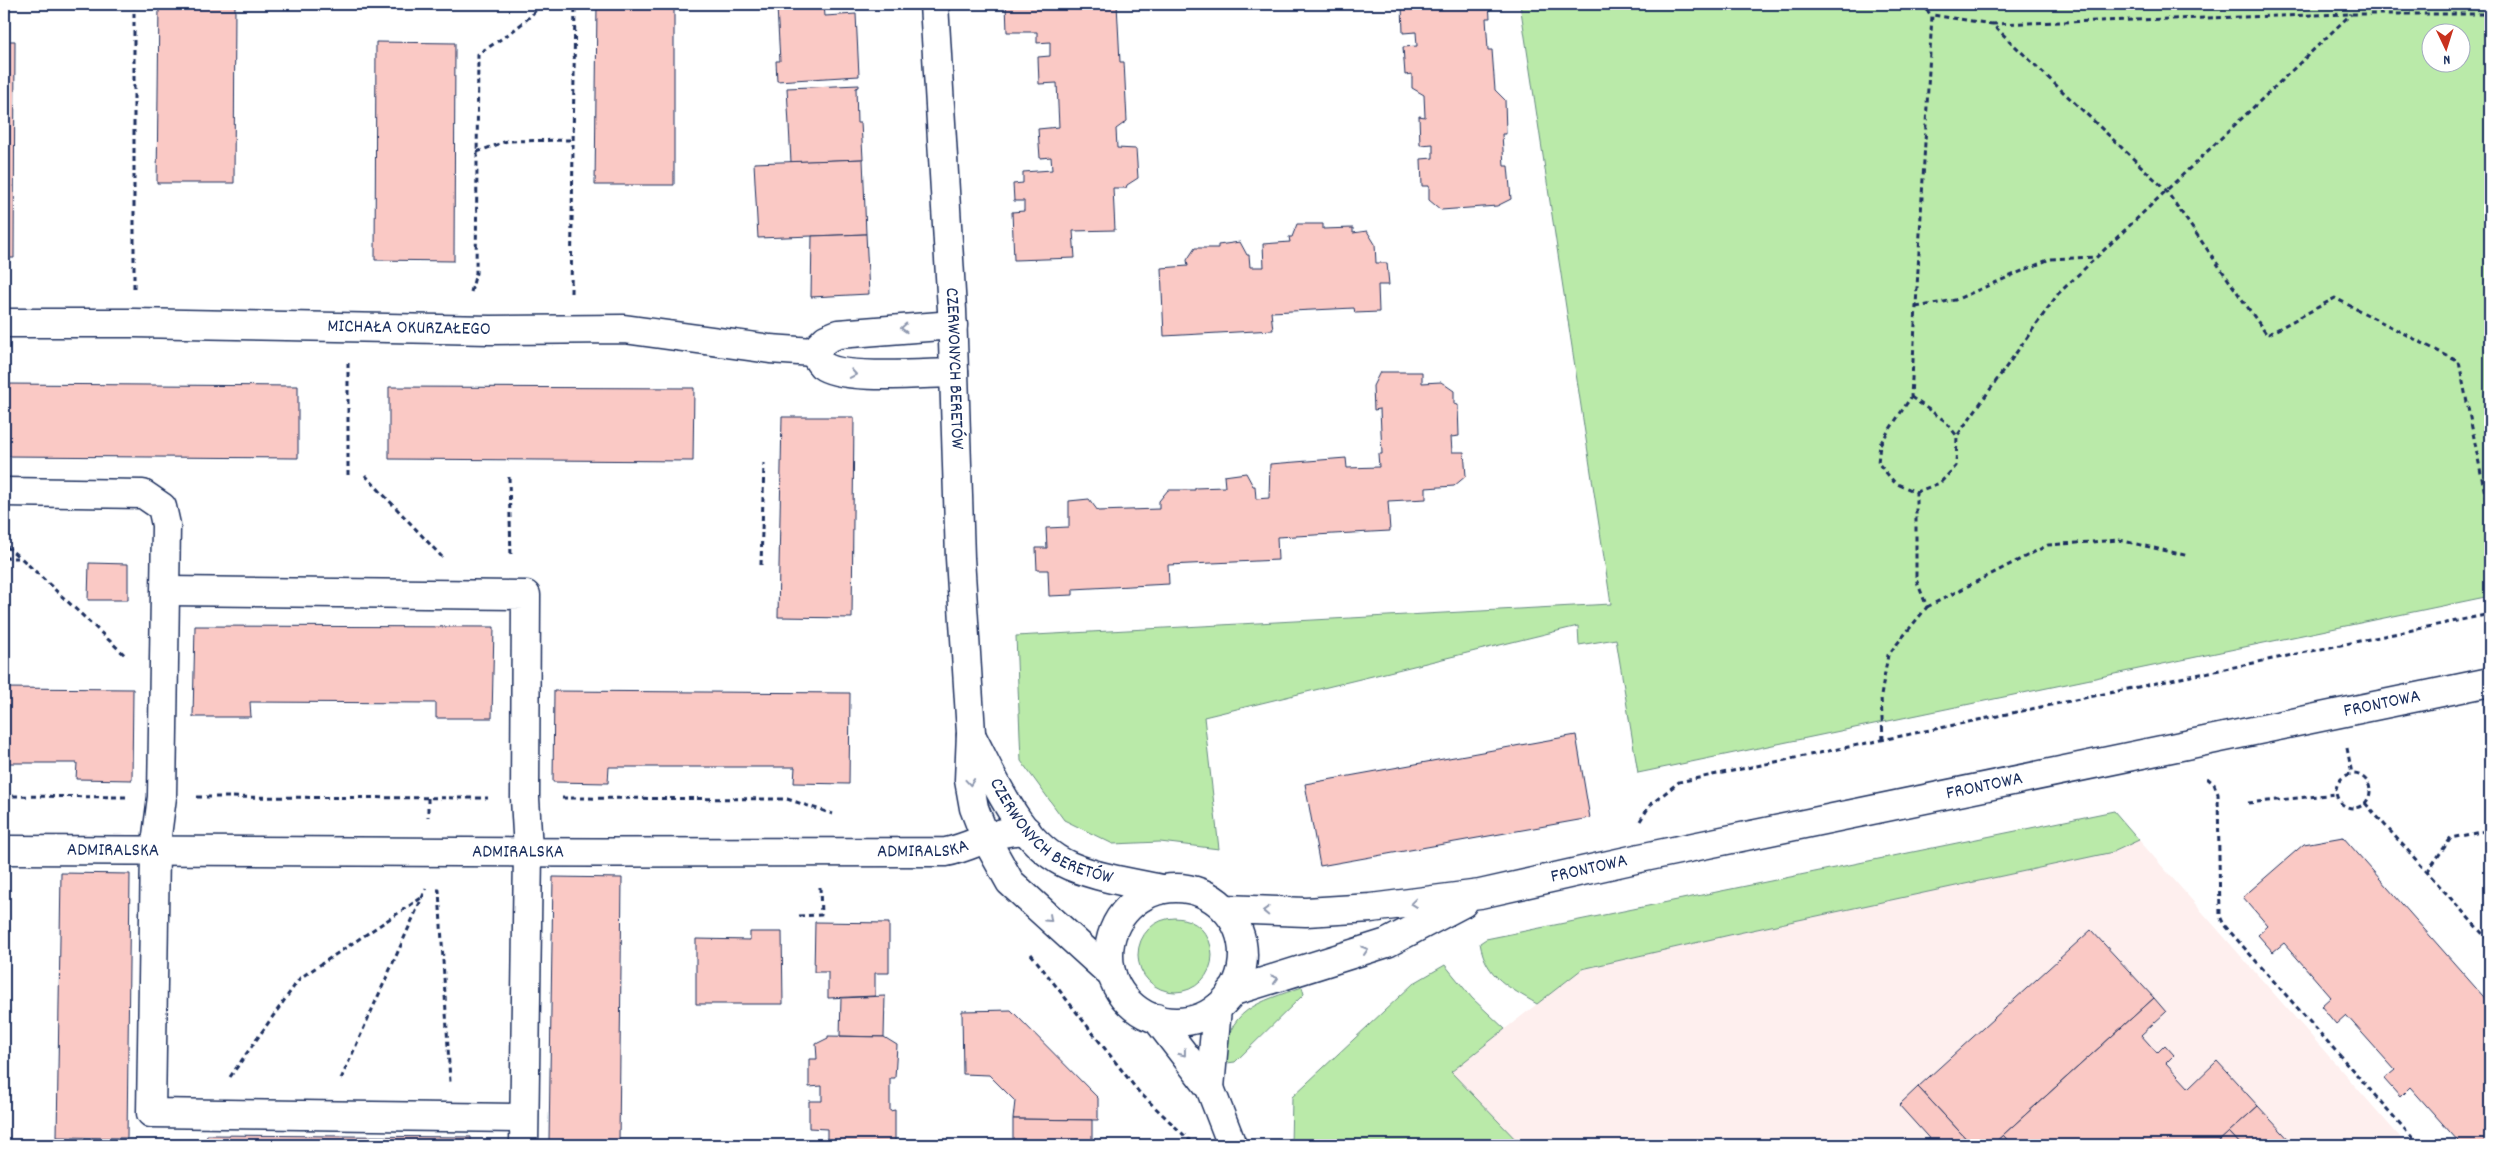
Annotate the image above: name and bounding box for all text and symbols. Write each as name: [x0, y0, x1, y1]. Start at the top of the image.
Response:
north arrow: [2422, 22, 2472, 72]
text: N: [2443, 49, 2451, 69]
street label: CZERWONYCH BERETÓW: [937, 287, 970, 450]
street label: MICHAŁA OKURZAŁEGO: [327, 313, 491, 344]
one-way arrow: [900, 322, 908, 333]
one-way arrow: [849, 368, 858, 378]
street label: FRONTOWA: [2341, 683, 2423, 725]
street label: FRONTOWA: [1944, 766, 2025, 808]
street label: CZERWONYCH BERETÓW: [982, 773, 1116, 892]
one-way arrow: [964, 778, 975, 786]
street label: ADMIRALSKA: [877, 833, 973, 866]
street label: ADMIRALSKA: [67, 837, 159, 865]
street label: ADMIRALSKA: [472, 839, 564, 866]
street label: FRONTOWA: [1548, 848, 1630, 891]
one-way arrow: [1410, 897, 1419, 907]
one-way arrow: [1261, 905, 1269, 916]
one-way arrow: [1043, 913, 1052, 922]
one-way arrow: [1360, 946, 1368, 956]
one-way arrow: [1270, 974, 1278, 984]
one-way arrow: [1177, 1047, 1185, 1056]

